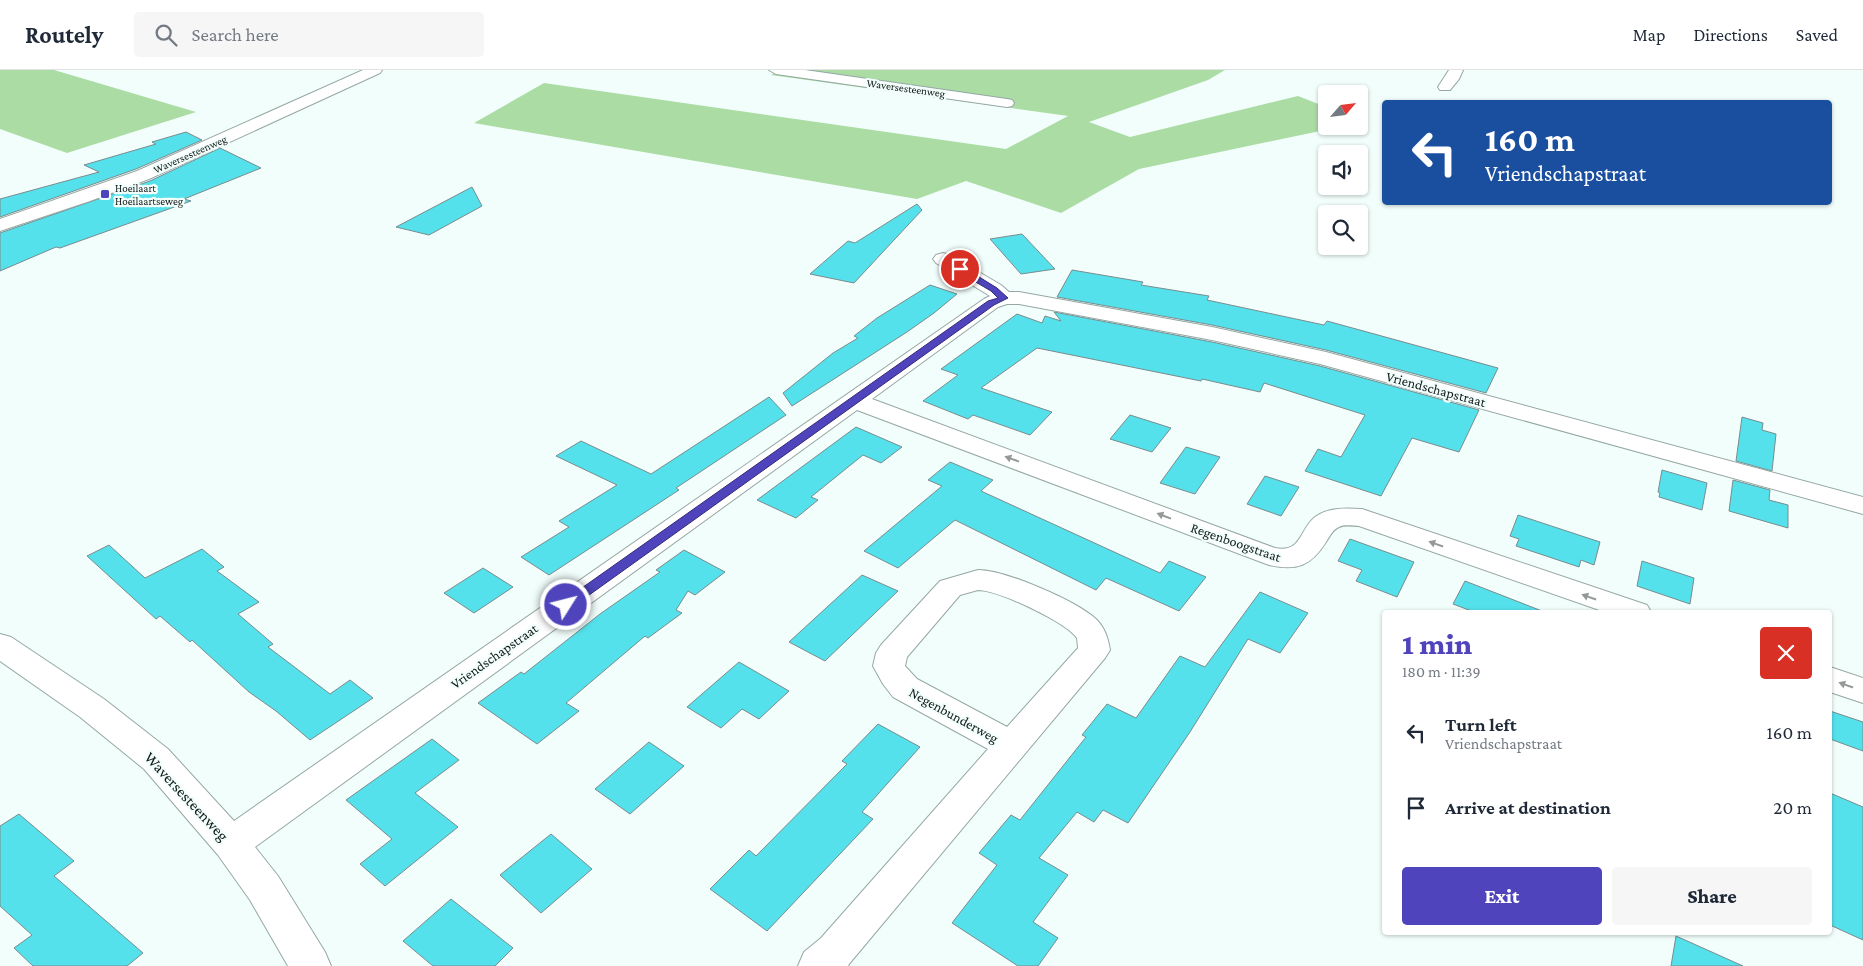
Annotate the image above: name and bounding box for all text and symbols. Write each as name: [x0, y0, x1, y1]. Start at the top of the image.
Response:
search box: [134, 12, 484, 57]
text: Routely: [25, 21, 104, 48]
icon: search: [152, 21, 180, 49]
text: Search here: [192, 24, 279, 45]
text: Map: [1633, 25, 1665, 45]
text: Directions: [1693, 25, 1768, 45]
text: Saved: [1796, 25, 1838, 45]
street label: Waversesteenweg: [866, 77, 947, 101]
north arrow: [1318, 85, 1368, 135]
map controls: [1318, 85, 1368, 255]
icon: left: [1402, 120, 1467, 185]
text: 160 m: [1485, 120, 1575, 159]
street label: Waversesteenweg: [151, 132, 230, 176]
button: sound: [1318, 145, 1368, 195]
text: Vriendschapstraat: [1485, 161, 1646, 186]
place label: Hoeilaart Hoeilaartseweg: [115, 182, 184, 208]
marker: Hoeilaart Hoeilaartseweg: [99, 188, 111, 200]
button: search: [1318, 205, 1368, 255]
pin: [939, 248, 981, 290]
icon: arrive: [946, 255, 974, 283]
street label: Vriendschapstraat: [1384, 368, 1488, 410]
one-way arrow: [1005, 455, 1020, 462]
one-way arrow: [1157, 512, 1172, 519]
street label: Regenboogstraat: [1189, 519, 1284, 565]
one-way arrow: [1428, 540, 1443, 548]
position arrow: [539, 578, 591, 630]
one-way arrow: [1582, 592, 1597, 600]
street label: Vriendschapstraat: [447, 620, 541, 692]
text: 1 min: [1402, 627, 1472, 660]
button: close: [1760, 627, 1812, 679]
text: 180 m · 11:39: [1402, 663, 1481, 680]
one-way arrow: [1839, 681, 1854, 688]
street label: Negenbunderweg: [907, 684, 1002, 746]
text: Turn left: [1445, 714, 1517, 735]
icon: left: [1402, 719, 1430, 747]
text: 160 m: [1766, 722, 1812, 743]
text: Vriendschapstraat: [1445, 735, 1562, 752]
street label: Waversesteenweg: [140, 749, 232, 845]
icon: arrive: [1402, 794, 1430, 822]
text: Arrive at destination: [1445, 797, 1611, 818]
text: 20 m: [1773, 797, 1812, 818]
button: Exit: [1402, 867, 1602, 925]
button: Share: [1612, 867, 1812, 925]

